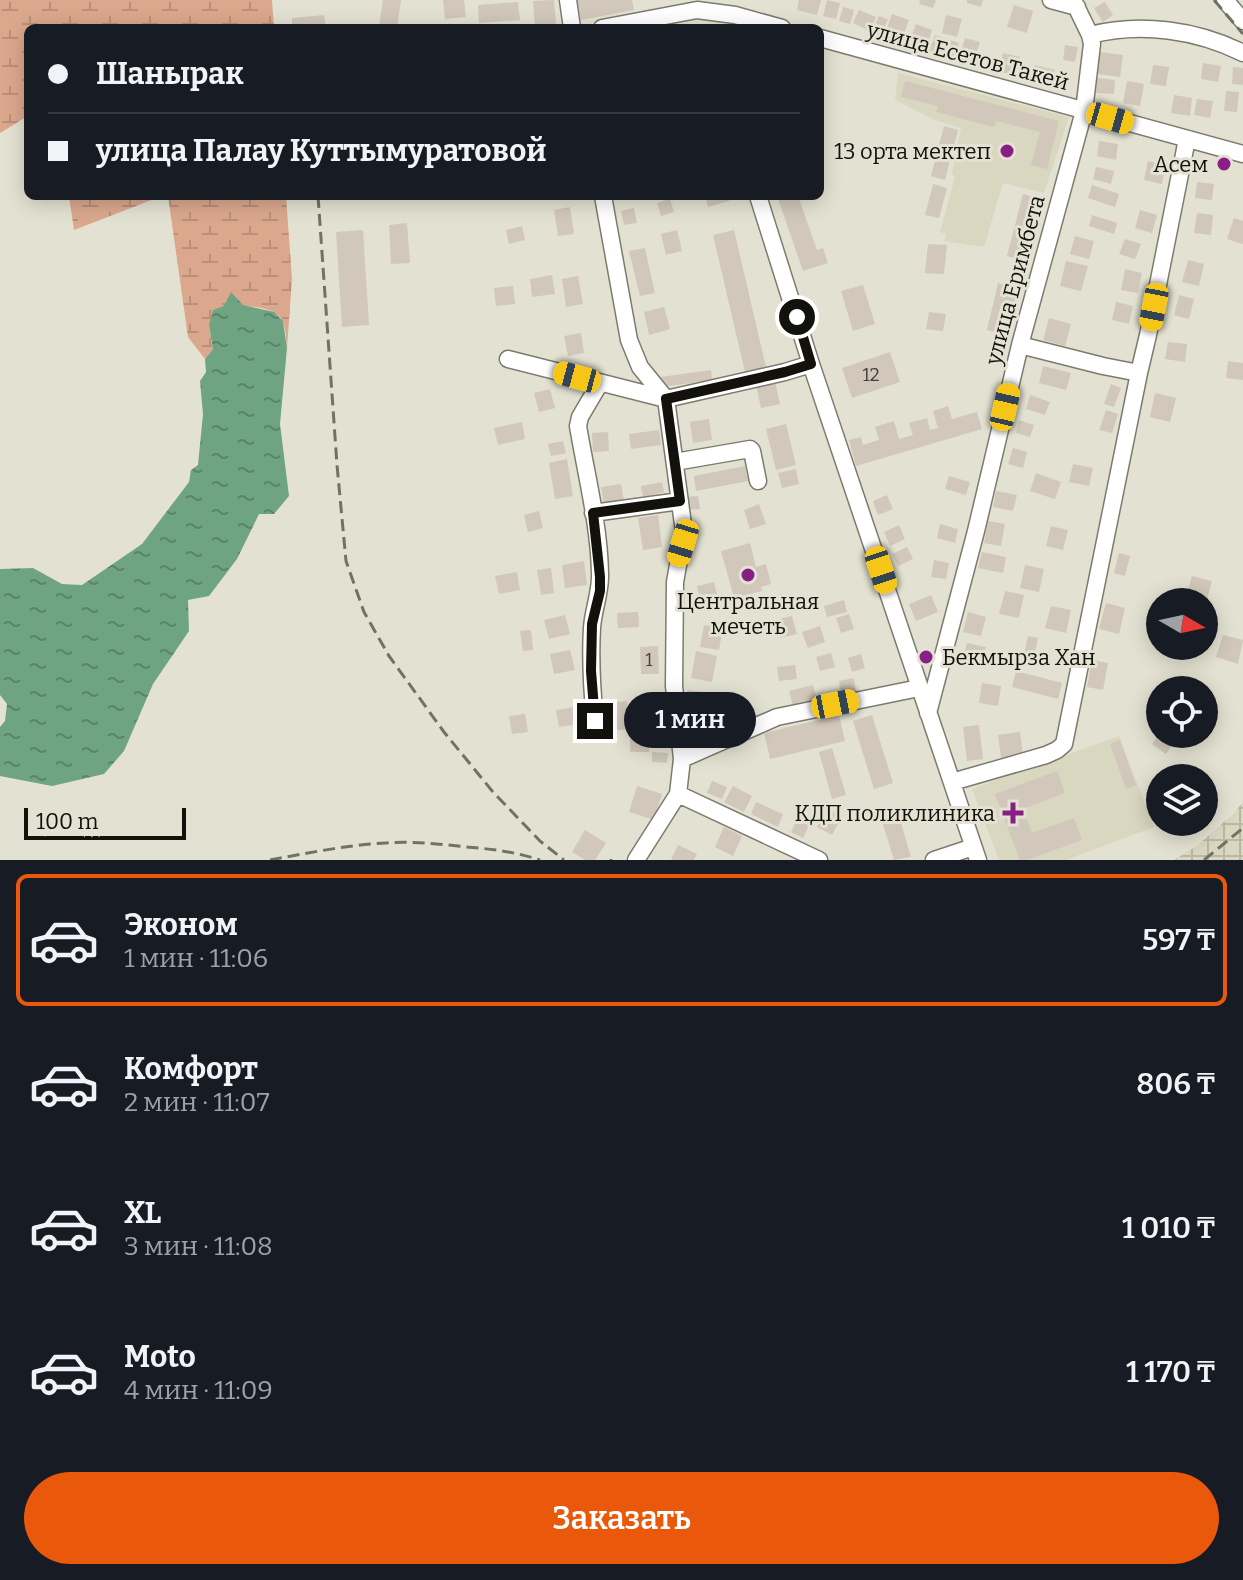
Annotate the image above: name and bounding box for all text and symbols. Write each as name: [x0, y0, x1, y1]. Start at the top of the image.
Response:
street label: улица Есетов Такей: [863, 16, 1072, 96]
text: Шанырак: [96, 56, 244, 92]
car: [1084, 100, 1136, 136]
text: улица Палау Куттымуратовой: [96, 133, 546, 169]
place label: 13 орта мектеп: [834, 138, 991, 165]
marker: 13 орта мектеп: [998, 142, 1016, 160]
place label: Асем: [1153, 151, 1208, 178]
marker: Асем: [1215, 155, 1233, 173]
street label: улица Еримбета: [979, 192, 1051, 369]
car: [1138, 281, 1170, 333]
route start: [779, 299, 815, 335]
car: [551, 359, 603, 395]
house number: 12: [862, 364, 880, 386]
car: [988, 381, 1022, 433]
car: [665, 517, 701, 569]
car: [862, 543, 900, 597]
marker: Центральная мечеть: [739, 566, 757, 584]
place label: Центральная мечеть: [677, 588, 819, 640]
north arrow: [1146, 588, 1218, 660]
map controls: [1146, 588, 1218, 836]
place label: Бекмырза Хан: [942, 644, 1096, 671]
marker: Бекмырза Хан: [917, 648, 935, 666]
house number: 1: [645, 649, 653, 671]
button: locate: [1146, 676, 1218, 748]
car: [809, 688, 861, 720]
callout: 1 мин: [623, 693, 755, 749]
route end: [577, 703, 613, 739]
text: 1 мин: [655, 704, 725, 735]
button: layers: [1146, 764, 1218, 836]
place label: КДП поликлиника: [794, 800, 995, 827]
marker: КДП поликлиника: [1002, 802, 1024, 824]
scale bar: [24, 804, 186, 840]
text: 100 m: [36, 808, 99, 835]
icon: car: [28, 904, 100, 976]
text: Эконом: [124, 907, 238, 943]
text: 597 ₸: [1142, 922, 1215, 958]
text: 1 мин · 11:06: [124, 943, 268, 974]
icon: car: [28, 1048, 100, 1120]
text: Комфорт: [124, 1051, 258, 1087]
text: 806 ₸: [1136, 1066, 1215, 1102]
text: 2 мин · 11:07: [124, 1087, 270, 1118]
icon: car: [28, 1192, 100, 1264]
text: XL: [124, 1195, 161, 1231]
text: 1 010 ₸: [1122, 1210, 1215, 1246]
text: 3 мин · 11:08: [124, 1231, 273, 1262]
icon: car: [28, 1336, 100, 1408]
text: Moto: [124, 1339, 196, 1375]
text: 1 170 ₸: [1126, 1354, 1215, 1390]
text: 4 мин · 11:09: [124, 1375, 273, 1406]
button: Заказать: [24, 1472, 1219, 1564]

